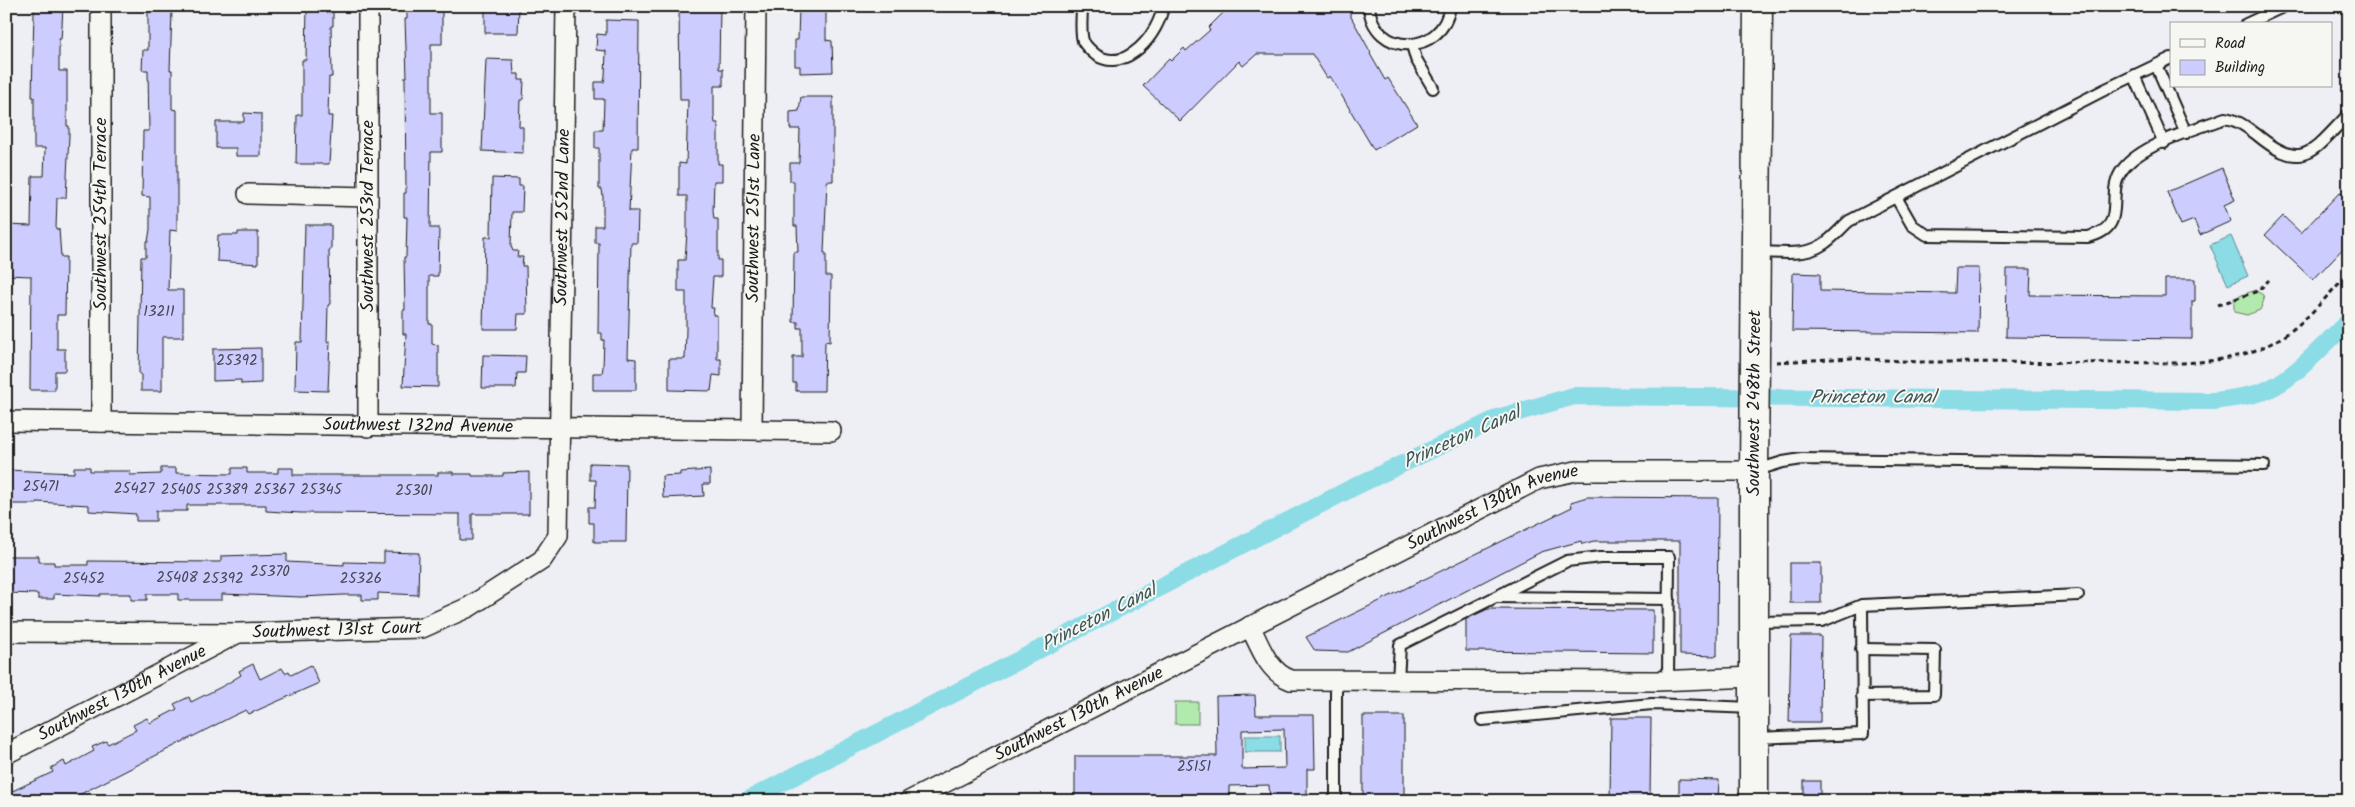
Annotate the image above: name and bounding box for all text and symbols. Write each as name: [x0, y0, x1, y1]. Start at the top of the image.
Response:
legend: [2170, 22, 2332, 88]
text: Road: [2215, 32, 2246, 56]
text: Building: [2215, 56, 2265, 80]
street label: Southwest 254th Terrace: [87, 117, 116, 311]
street label: Southwest 253rd Terrace: [354, 120, 383, 312]
street label: Southwest 252nd Lane: [547, 128, 579, 306]
street label: Southwest 251st Lane: [739, 133, 769, 303]
house number: 13211: [143, 300, 175, 324]
street label: Southwest 248th Street: [1740, 309, 1770, 496]
house number: 25392: [216, 349, 258, 373]
water label: Princeton Canal: [1810, 383, 1939, 413]
water label: Princeton Canal: [1398, 397, 1529, 477]
street label: Southwest 132nd Avenue: [323, 410, 513, 442]
street label: Southwest 130th Avenue: [1402, 456, 1581, 559]
house number: 25471: [23, 475, 60, 499]
house number: 25427: [114, 477, 155, 501]
house number: 25405: [161, 478, 202, 502]
house number: 25389: [206, 478, 249, 502]
house number: 25367: [254, 478, 295, 502]
house number: 25345: [300, 478, 343, 502]
house number: 25301: [395, 479, 433, 503]
house number: 25370: [250, 560, 290, 584]
house number: 25408: [156, 566, 199, 590]
house number: 25452: [63, 567, 105, 591]
house number: 25392: [202, 567, 244, 591]
house number: 25326: [340, 567, 382, 591]
water label: Princeton Canal: [1036, 575, 1165, 660]
street label: Southwest 131st Court: [252, 613, 423, 647]
street label: Southwest 130th Avenue: [33, 637, 212, 749]
street label: Southwest 130th Avenue: [989, 659, 1169, 770]
house number: 25151: [1177, 755, 1211, 779]

